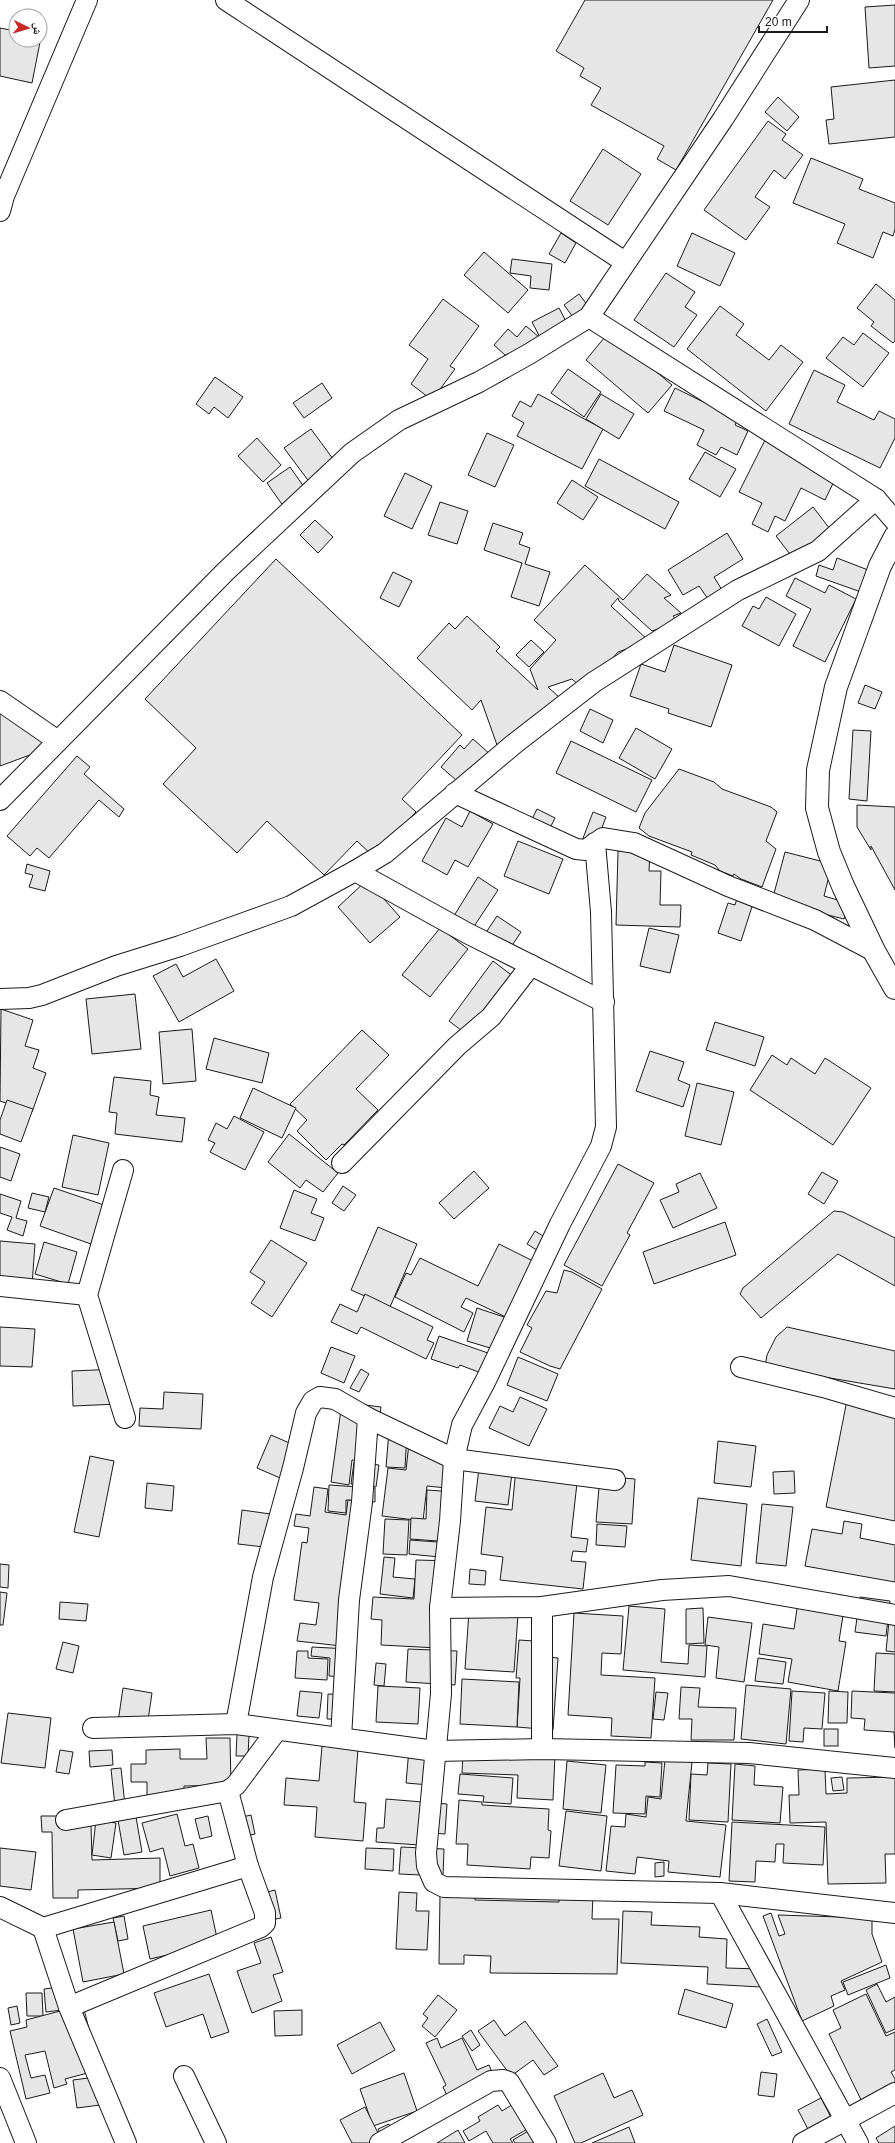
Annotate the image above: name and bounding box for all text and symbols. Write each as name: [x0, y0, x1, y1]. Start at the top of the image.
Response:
north arrow: [8, 8, 48, 48]
scale bar: [759, 8, 827, 34]
text: 20 m: [765, 15, 792, 29]
text: ش: [29, 22, 44, 36]

